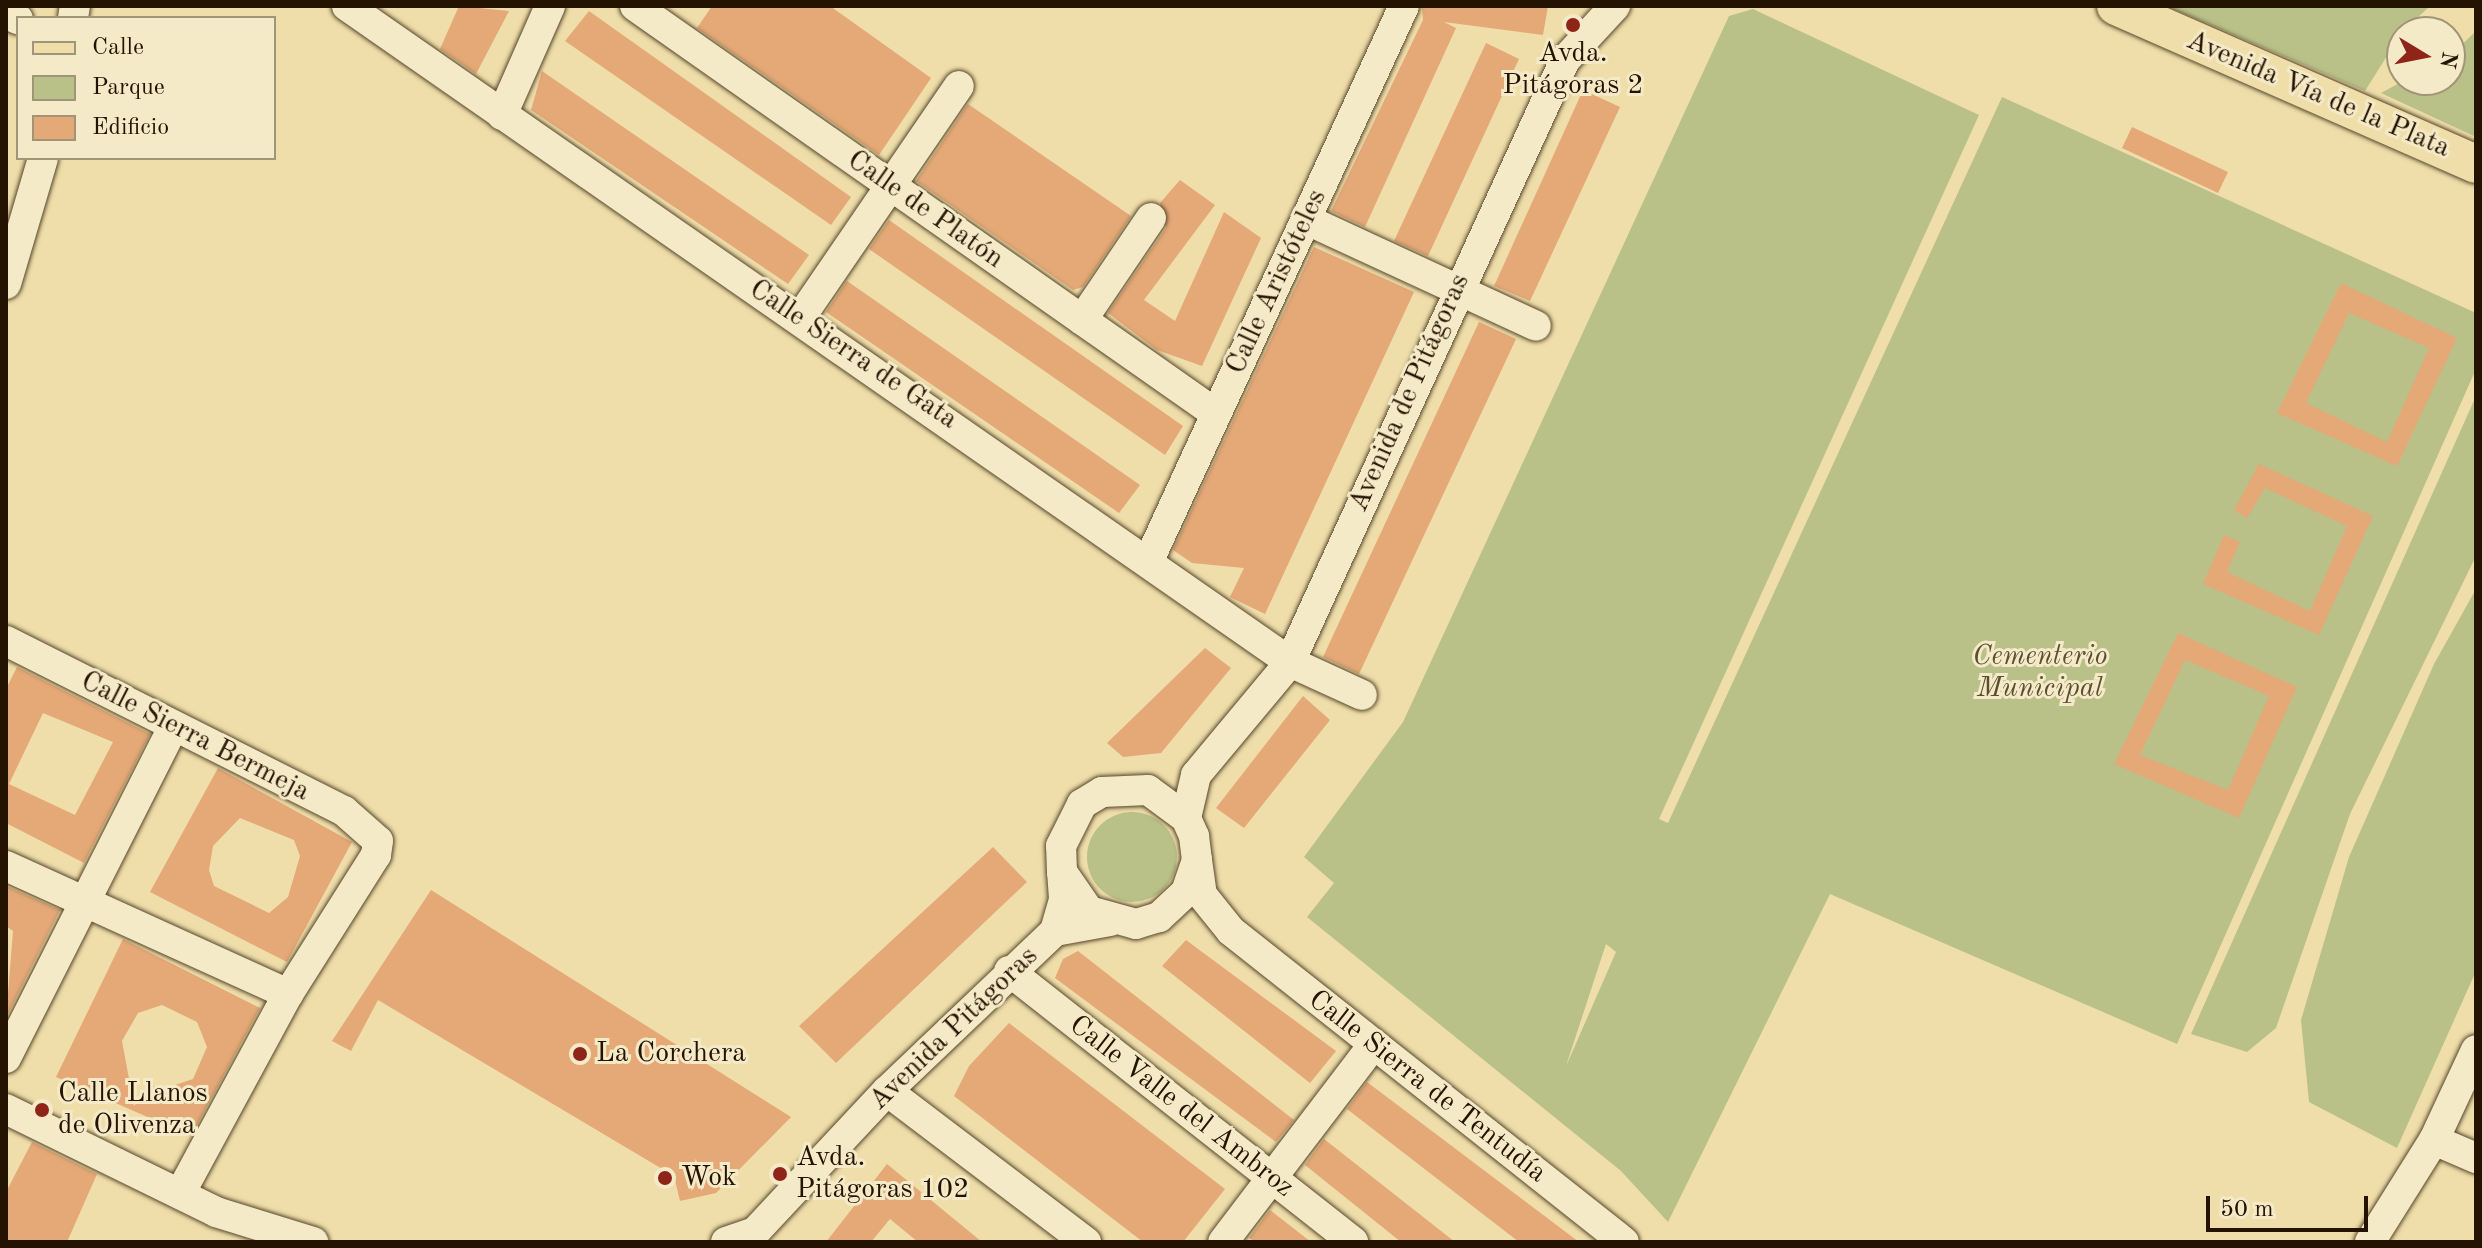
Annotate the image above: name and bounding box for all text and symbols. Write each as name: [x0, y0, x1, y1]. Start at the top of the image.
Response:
legend: [16, 16, 276, 160]
marker: Avda. Pitágoras 2: [1564, 16, 1582, 34]
north arrow: [2386, 16, 2466, 96]
street label: Avenida Vía de la Plata: [2181, 24, 2455, 166]
text: Calle: [92, 36, 144, 60]
place label: Avda. Pitágoras 2: [1503, 37, 1643, 103]
text: N: [2435, 50, 2460, 70]
text: Parque: [92, 76, 165, 100]
text: Edificio: [92, 116, 169, 140]
street label: Calle de Platón: [840, 144, 1010, 276]
street label: Calle Aristóteles: [1220, 184, 1334, 380]
street label: Avenida de Pitágoras: [1342, 269, 1478, 517]
street label: Calle Sierra de Gata: [743, 273, 963, 437]
park label: Cementerio Municipal: [1972, 640, 2108, 706]
street label: Calle Sierra Bermeja: [75, 665, 315, 809]
street label: Avenida Pitágoras: [863, 940, 1045, 1118]
street label: Calle Sierra de Tentudía: [1301, 984, 1553, 1190]
street label: Calle Valle del Ambroz: [1062, 1009, 1300, 1205]
place label: La Corchera: [596, 1037, 746, 1071]
marker: La Corchera: [571, 1045, 589, 1063]
place label: Calle Llanos de Olivenza: [58, 1077, 208, 1143]
marker: Calle Llanos de Olivenza: [33, 1101, 51, 1119]
place label: Avda. Pitágoras 102: [796, 1141, 969, 1207]
place label: Wok: [681, 1161, 737, 1195]
marker: Avda. Pitágoras 102: [771, 1165, 789, 1183]
marker: Wok: [656, 1169, 674, 1187]
scale bar: [2210, 1180, 2372, 1230]
text: 50 m: [2220, 1198, 2274, 1222]

